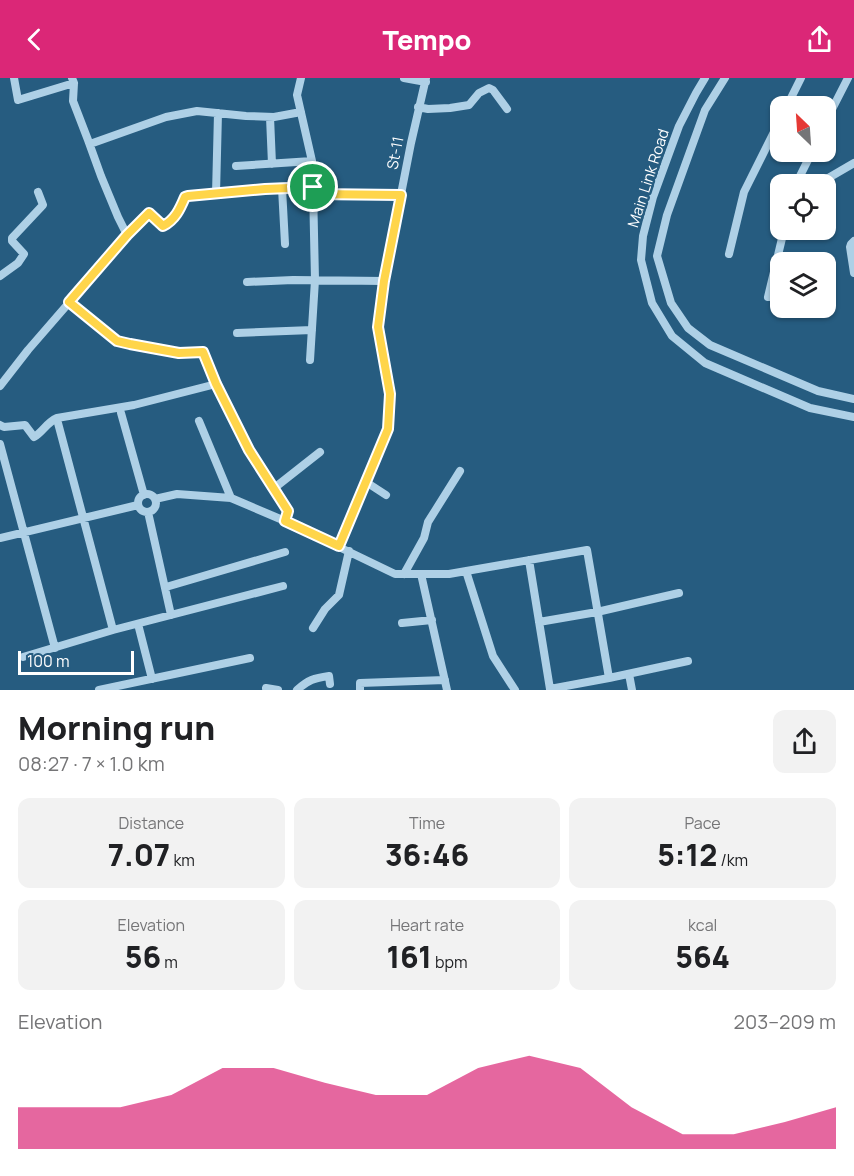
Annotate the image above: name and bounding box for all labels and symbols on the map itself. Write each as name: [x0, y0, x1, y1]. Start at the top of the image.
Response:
north arrow: [770, 96, 836, 162]
street label: Main Link Road: [622, 126, 674, 230]
street label: St-11: [382, 135, 408, 171]
pin: [287, 161, 338, 212]
scale bar: [18, 648, 134, 676]

